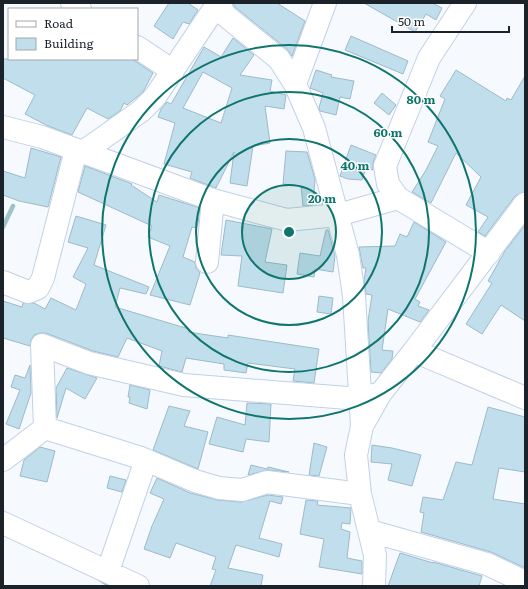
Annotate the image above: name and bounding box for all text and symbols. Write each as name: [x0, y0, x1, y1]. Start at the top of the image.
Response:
legend: [8, 8, 138, 60]
scale bar: [392, 8, 509, 34]
text: 50 m: [398, 12, 425, 30]
text: Road: [44, 14, 74, 32]
text: Building: [44, 34, 94, 52]
text: 80 m: [407, 90, 435, 108]
text: 60 m: [374, 123, 402, 141]
text: 40 m: [341, 156, 370, 174]
text: 20 m: [308, 189, 336, 207]
centre of rings: [282, 225, 296, 239]

